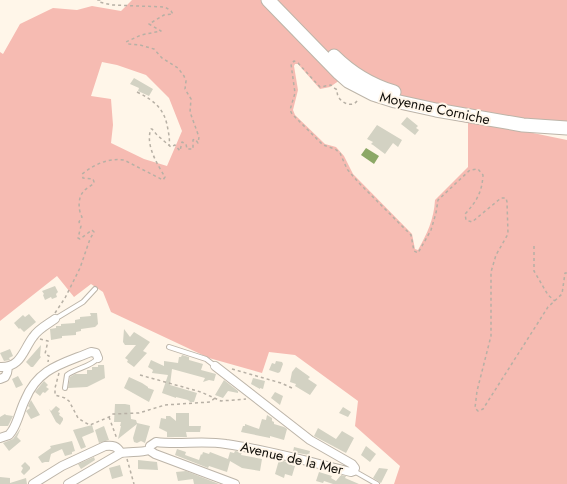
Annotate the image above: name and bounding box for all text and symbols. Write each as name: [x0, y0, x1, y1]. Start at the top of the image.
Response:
street label: Moyenne Corniche: [378, 87, 492, 129]
street label: Avenue de la Mer: [239, 436, 345, 480]

